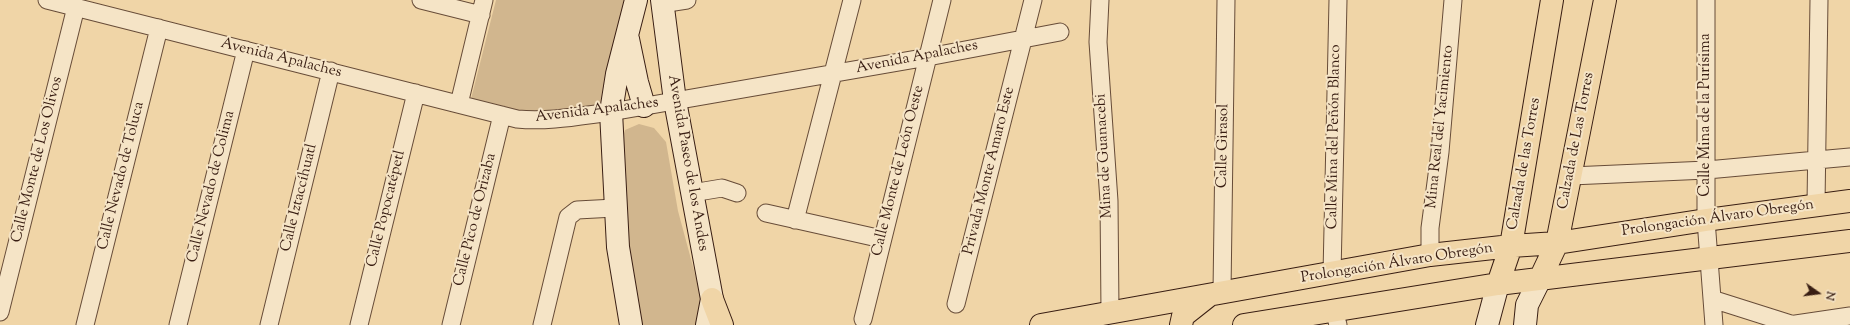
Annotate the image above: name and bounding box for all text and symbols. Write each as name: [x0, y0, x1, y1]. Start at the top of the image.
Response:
street label: Calle Mina de la Purísima: [1697, 33, 1715, 197]
street label: Avenida Apalaches: [219, 35, 343, 83]
street label: Avenida Apalaches: [855, 37, 979, 79]
street label: Calle Mina del Peñón Blanco: [1324, 44, 1346, 230]
street label: Mina Real del Yacimiento: [1423, 44, 1459, 210]
street label: Calzada de Las Torres: [1555, 71, 1599, 211]
street label: Avenida Paseo de los Andes: [663, 73, 711, 253]
street label: Calle Monte de Los Olivos: [9, 75, 67, 245]
street label: Calle Monte de León Oeste: [869, 84, 929, 258]
street label: Privada Monte Amaro Este: [960, 85, 1020, 257]
street label: Mina de Guanacebi: [1093, 93, 1117, 219]
street label: Avenida Apalaches: [534, 95, 660, 127]
street label: Calzada de las Torres: [1504, 96, 1546, 232]
street label: Calle Nevado de Toluca: [95, 100, 149, 252]
street label: Calle Girasol: [1214, 104, 1234, 188]
street label: Calle Nevado de Colima: [184, 109, 240, 265]
street label: Calle Iztaccíhuatl: [278, 142, 322, 254]
street label: Calle Popocatépetl: [364, 149, 410, 269]
street label: Calle Pico de Orizaba: [451, 152, 501, 288]
street label: Prolongación Álvaro Obregón: [1621, 197, 1815, 241]
street label: Prolongación Álvaro Obregón: [1300, 240, 1494, 288]
north arrow: [1798, 273, 1838, 313]
text: N: [1821, 290, 1838, 302]

